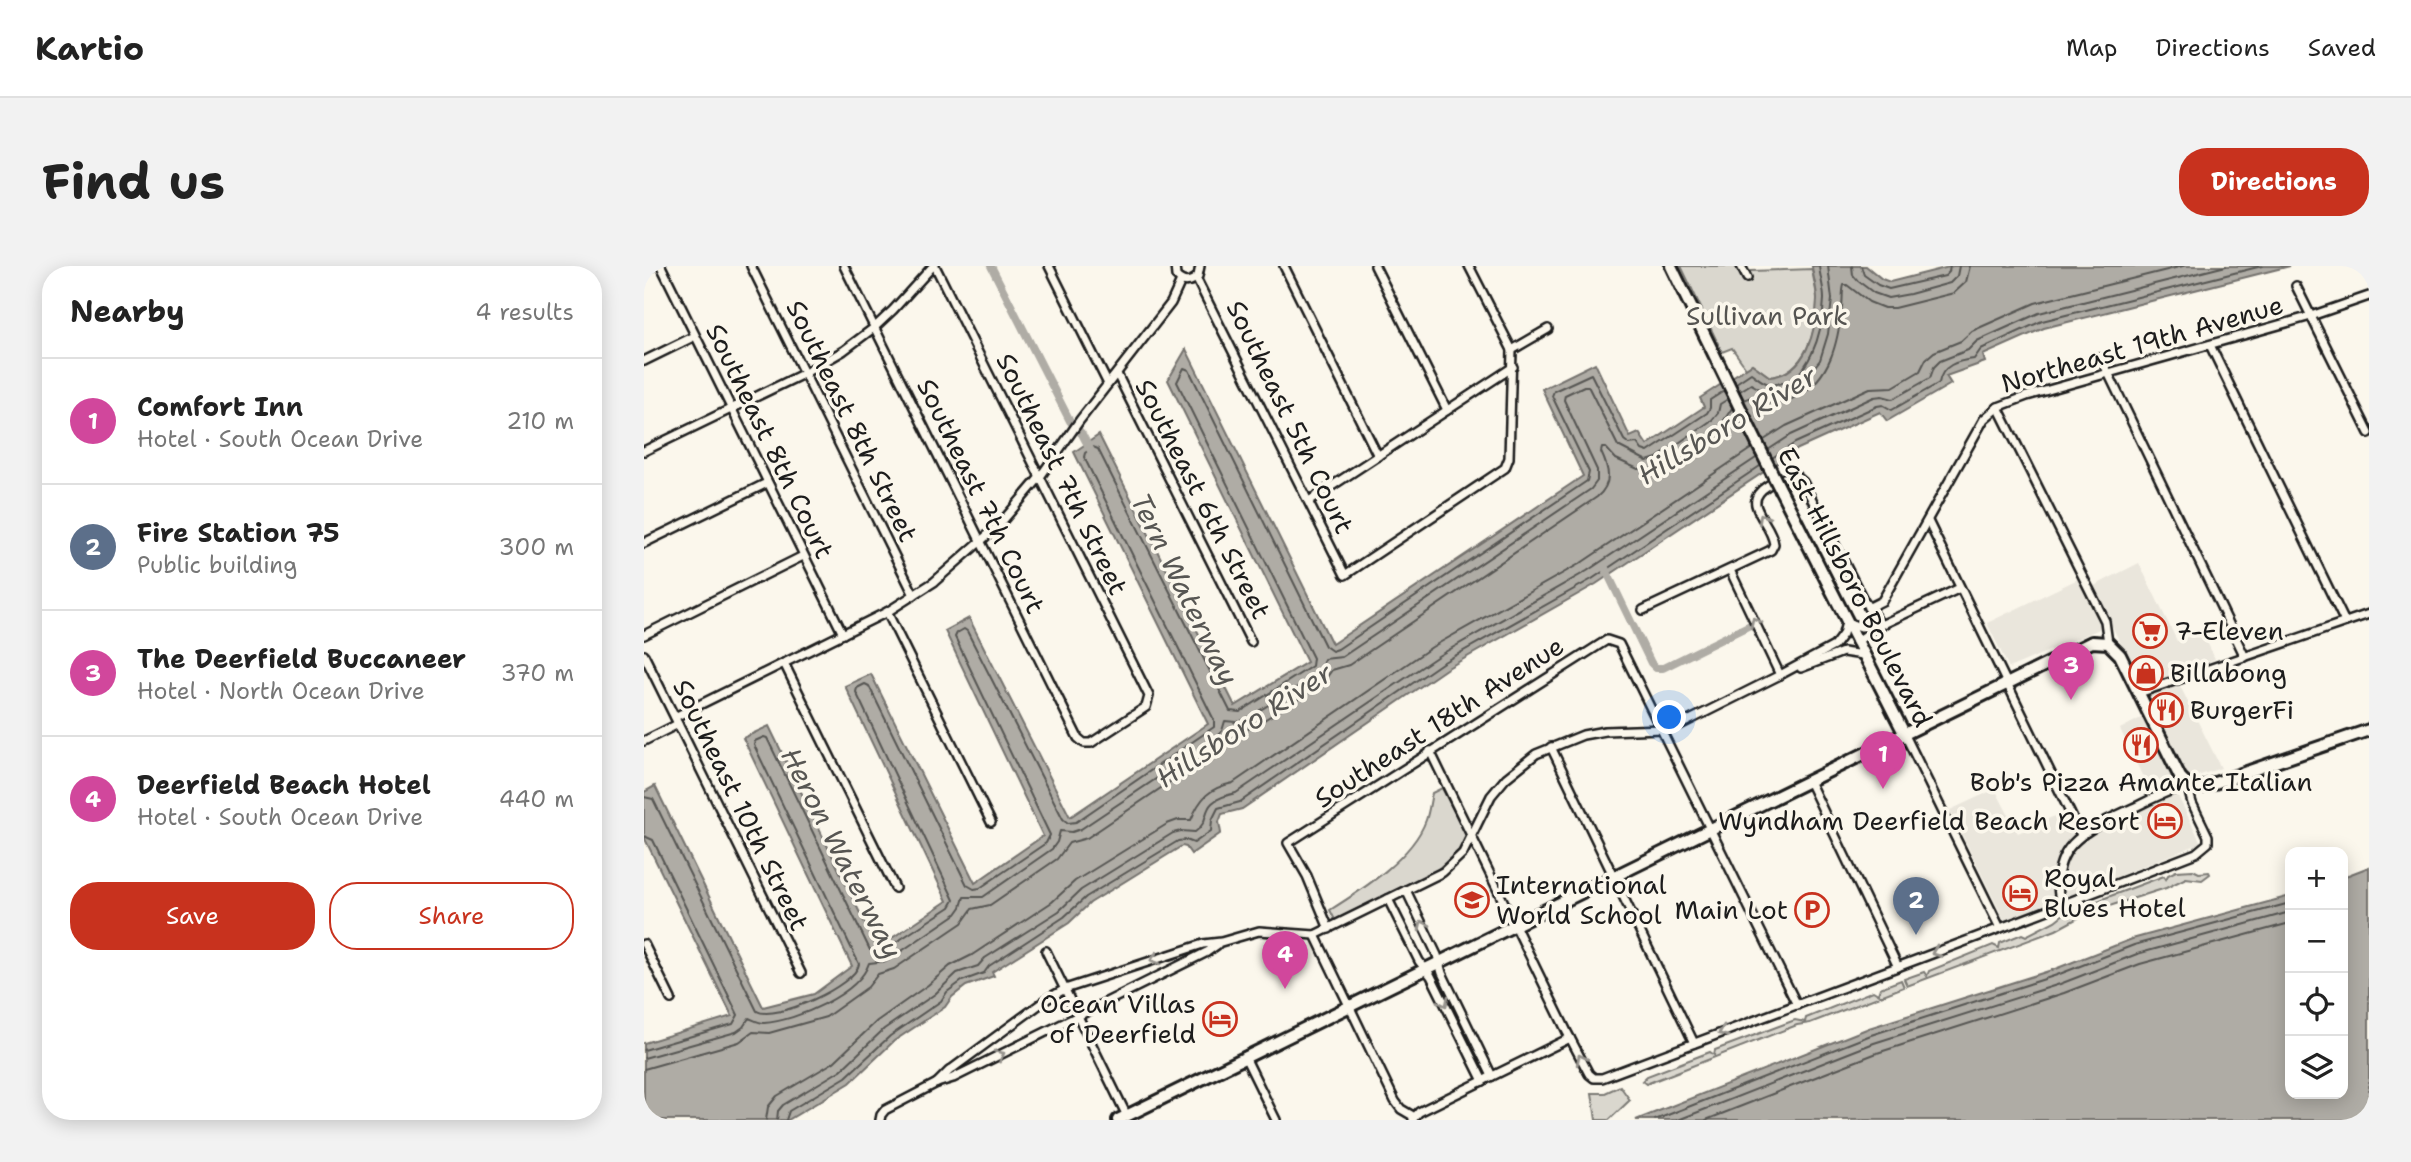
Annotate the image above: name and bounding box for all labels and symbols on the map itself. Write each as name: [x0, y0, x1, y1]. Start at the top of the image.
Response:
street label: Northeast 19th Avenue: [1997, 286, 2287, 401]
street label: Southeast 8th Street: [779, 294, 926, 548]
street label: Southeast 5th Court: [1219, 294, 1362, 539]
park label: Sullivan Park: [1686, 298, 1848, 333]
street label: Southeast 8th Court: [698, 317, 843, 564]
street label: Southeast 7th Street: [989, 347, 1136, 601]
water label: Hillsboro River: [1630, 356, 1824, 494]
street label: Southeast 7th Court: [909, 372, 1054, 619]
street label: Southeast 6th Street: [1128, 373, 1279, 625]
street label: East Hillsboro Boulevard: [1770, 441, 1941, 733]
water label: Tern Waterway: [1122, 487, 1248, 691]
one-way arrow: [1758, 512, 1771, 525]
supermarket icon: 7-Eleven: [2131, 612, 2169, 650]
place label: 7-Eleven: [2174, 613, 2284, 648]
one-way arrow: [1749, 617, 1763, 630]
street label: Southeast 18th Avenue: [1307, 628, 1570, 815]
pin: 3: [2048, 642, 2094, 700]
water label: Hillsboro River: [1149, 653, 1340, 796]
shop icon: Billabong: [2127, 654, 2165, 692]
place label: Billabong: [2170, 655, 2287, 690]
street label: Southeast 10th Street: [665, 673, 818, 936]
restaurant icon: BurgerFi: [2147, 691, 2185, 729]
place label: BurgerFi: [2190, 692, 2294, 727]
your location: [1652, 700, 1686, 734]
restaurant icon: Bob's Pizza Amante Italian: [2122, 726, 2160, 764]
pin: 1: [1860, 731, 1906, 789]
water label: Heron Waterway: [772, 741, 912, 965]
place label: Bob's Pizza Amante Italian: [1970, 764, 2312, 799]
hotel icon: Wyndham Deerfield Beach Resort: [2146, 802, 2184, 840]
place label: Wyndham Deerfield Beach Resort: [1718, 803, 2140, 838]
place label: Royal Blues Hotel: [2044, 860, 2186, 925]
place label: International World School: [1496, 867, 1667, 932]
hotel icon: Royal Blues Hotel: [2001, 874, 2039, 912]
pin: 2: [1893, 877, 1939, 935]
school or university icon: International World School: [1453, 881, 1491, 919]
parking icon: Main Lot: [1793, 891, 1831, 929]
place label: Main Lot: [1675, 892, 1788, 927]
one-way arrow: [1417, 920, 1431, 932]
pin: 4: [1262, 931, 1308, 989]
one-way arrow: [1931, 944, 1943, 958]
one-way arrow: [1149, 951, 1161, 966]
place label: Ocean Villas of Deerfield: [1040, 986, 1196, 1051]
one-way arrow: [1436, 995, 1450, 1007]
hotel icon: Ocean Villas of Deerfield: [1201, 1000, 1239, 1038]
one-way arrow: [1718, 1024, 1730, 1038]
one-way arrow: [993, 1050, 1005, 1064]
one-way arrow: [1576, 1054, 1590, 1066]

